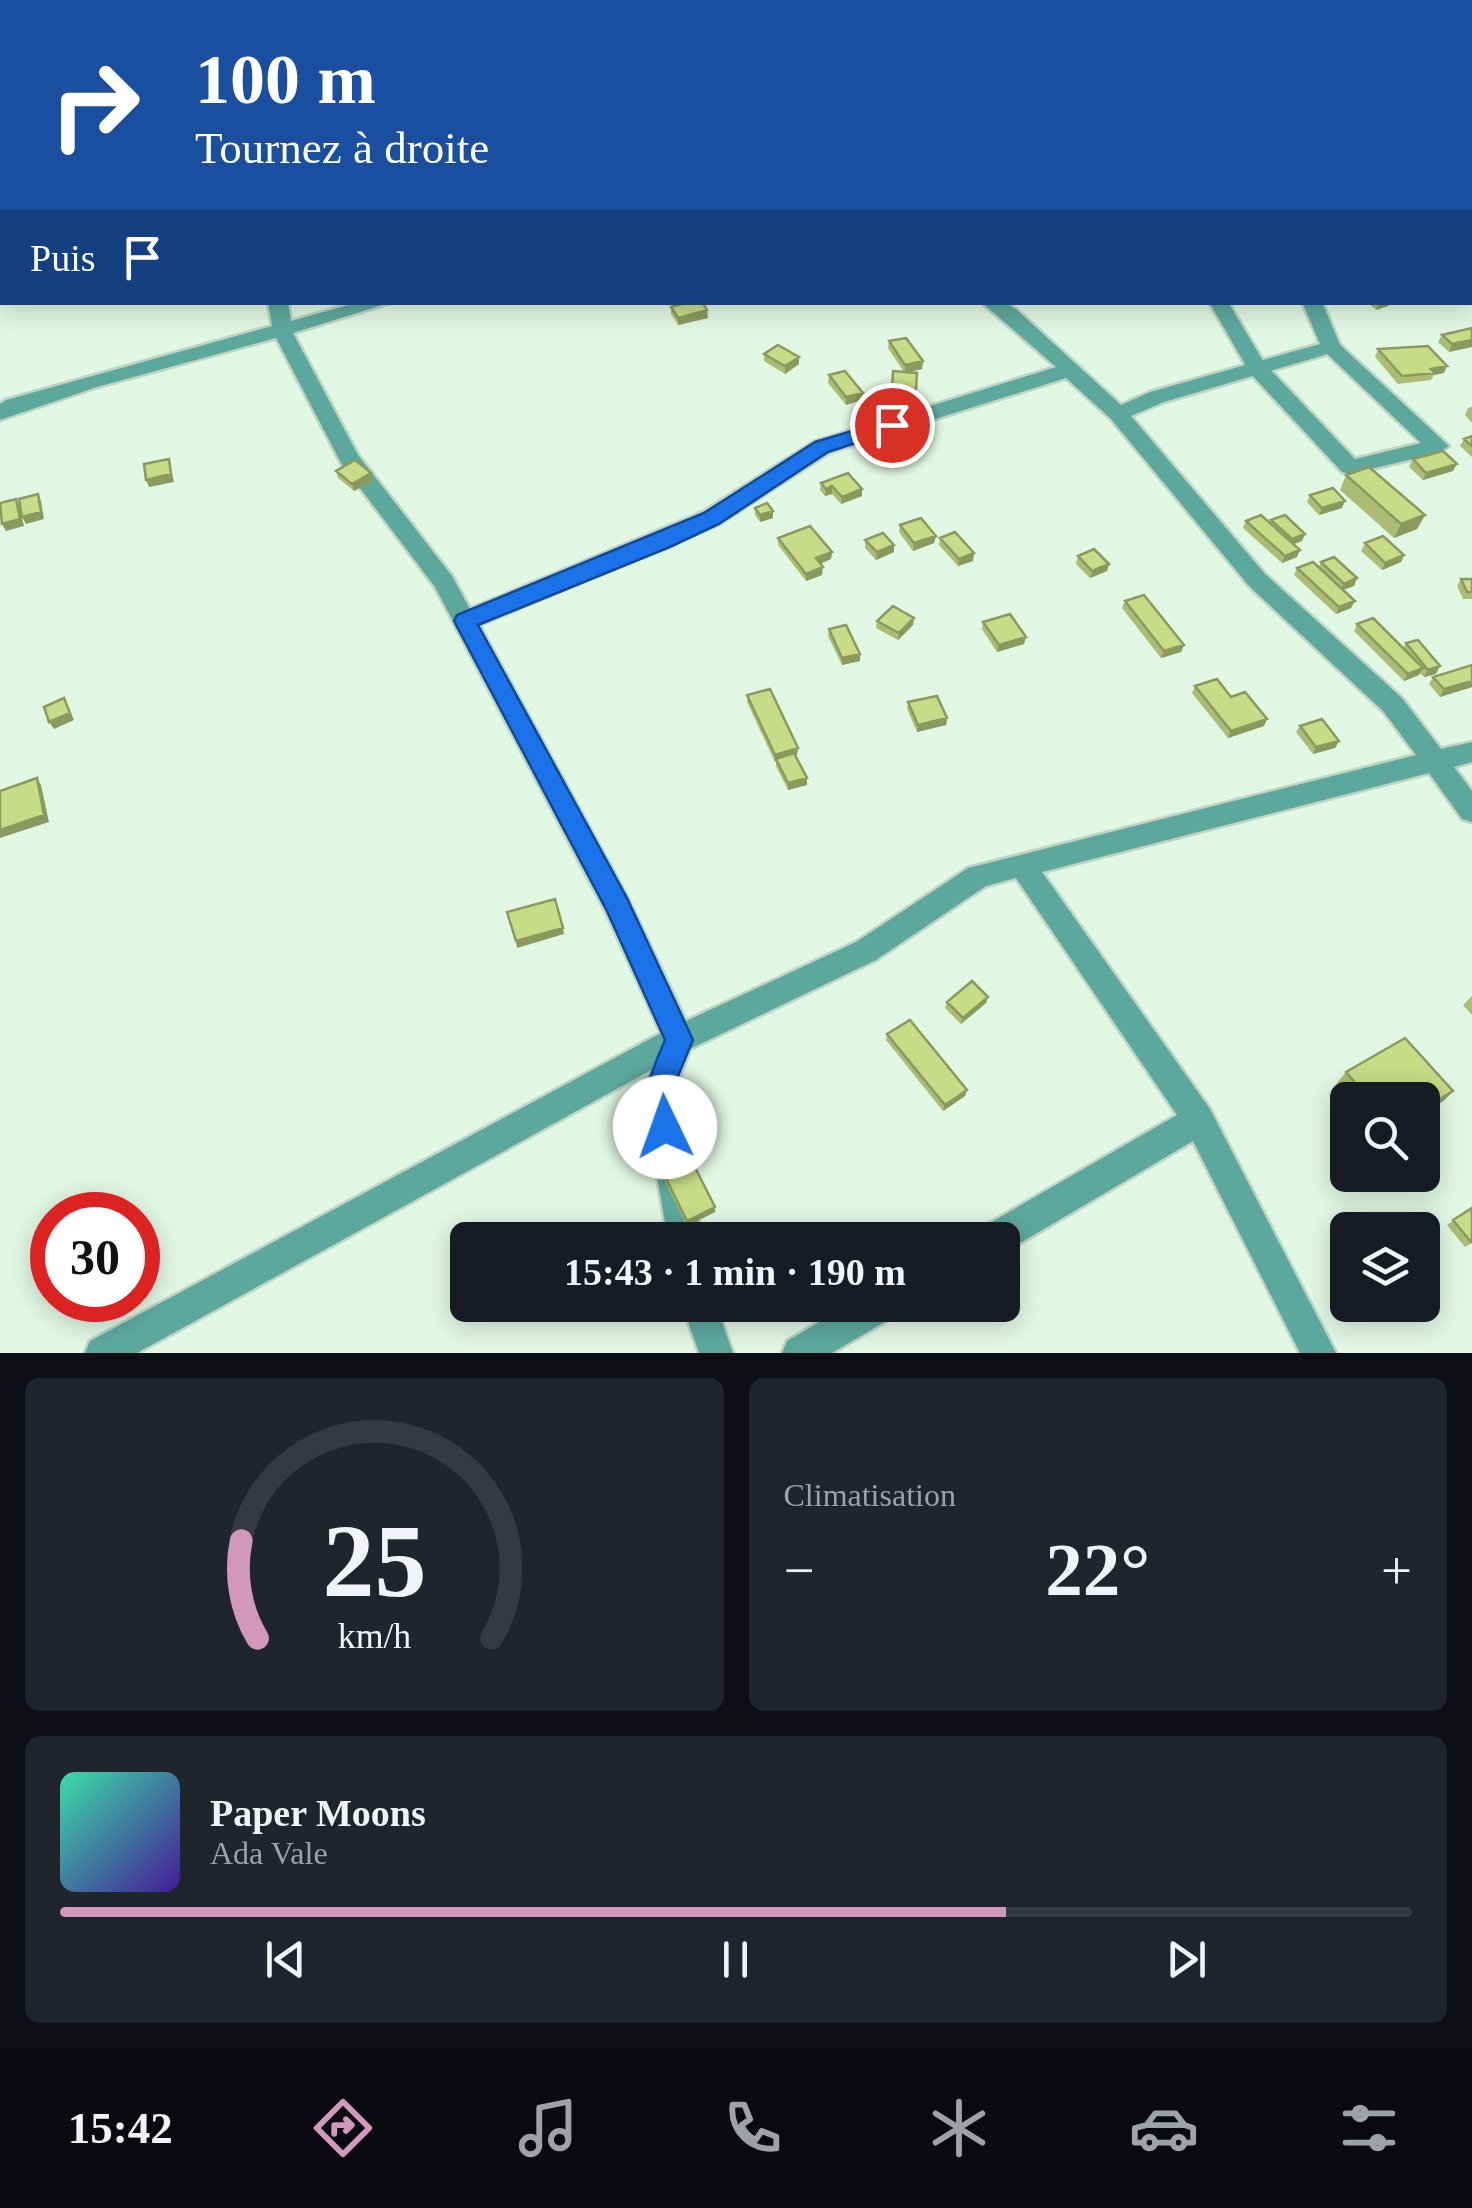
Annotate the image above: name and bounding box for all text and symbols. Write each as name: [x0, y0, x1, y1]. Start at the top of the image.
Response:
icon: right: [30, 40, 160, 170]
text: 100 m: [195, 41, 376, 118]
text: Tournez à droite: [195, 123, 489, 173]
icon: arrive: [115, 230, 170, 285]
text: Puis: [30, 237, 95, 279]
pin: [850, 383, 935, 468]
icon: arrive: [865, 398, 920, 453]
position arrow: [613, 1075, 717, 1179]
map controls: [1330, 1082, 1440, 1322]
button: search: [1330, 1082, 1440, 1192]
speed limit sign: 30: [30, 1192, 160, 1322]
button: layers: [1330, 1212, 1440, 1322]
text: 15:43 · 1 min · 190 m: [564, 1251, 906, 1293]
text: Climatisation: [784, 1477, 956, 1513]
text: 25: [322, 1503, 426, 1618]
text: 22°: [1045, 1528, 1150, 1611]
text: −: [784, 1540, 815, 1601]
text: +: [1381, 1540, 1412, 1601]
text: km/h: [338, 1616, 411, 1656]
text: Paper Moons: [210, 1792, 426, 1834]
text: Ada Vale: [210, 1835, 328, 1871]
icon: previous: [258, 1932, 313, 1987]
icon: pause: [708, 1932, 763, 1987]
icon: next: [1159, 1932, 1214, 1987]
icon: directions: [308, 2093, 378, 2163]
icon: music: [513, 2093, 583, 2163]
icon: phone: [718, 2093, 788, 2163]
icon: climate: [924, 2093, 994, 2163]
icon: car: [1129, 2093, 1199, 2163]
icon: filters: [1334, 2093, 1404, 2163]
text: 15:42: [68, 2103, 173, 2153]

